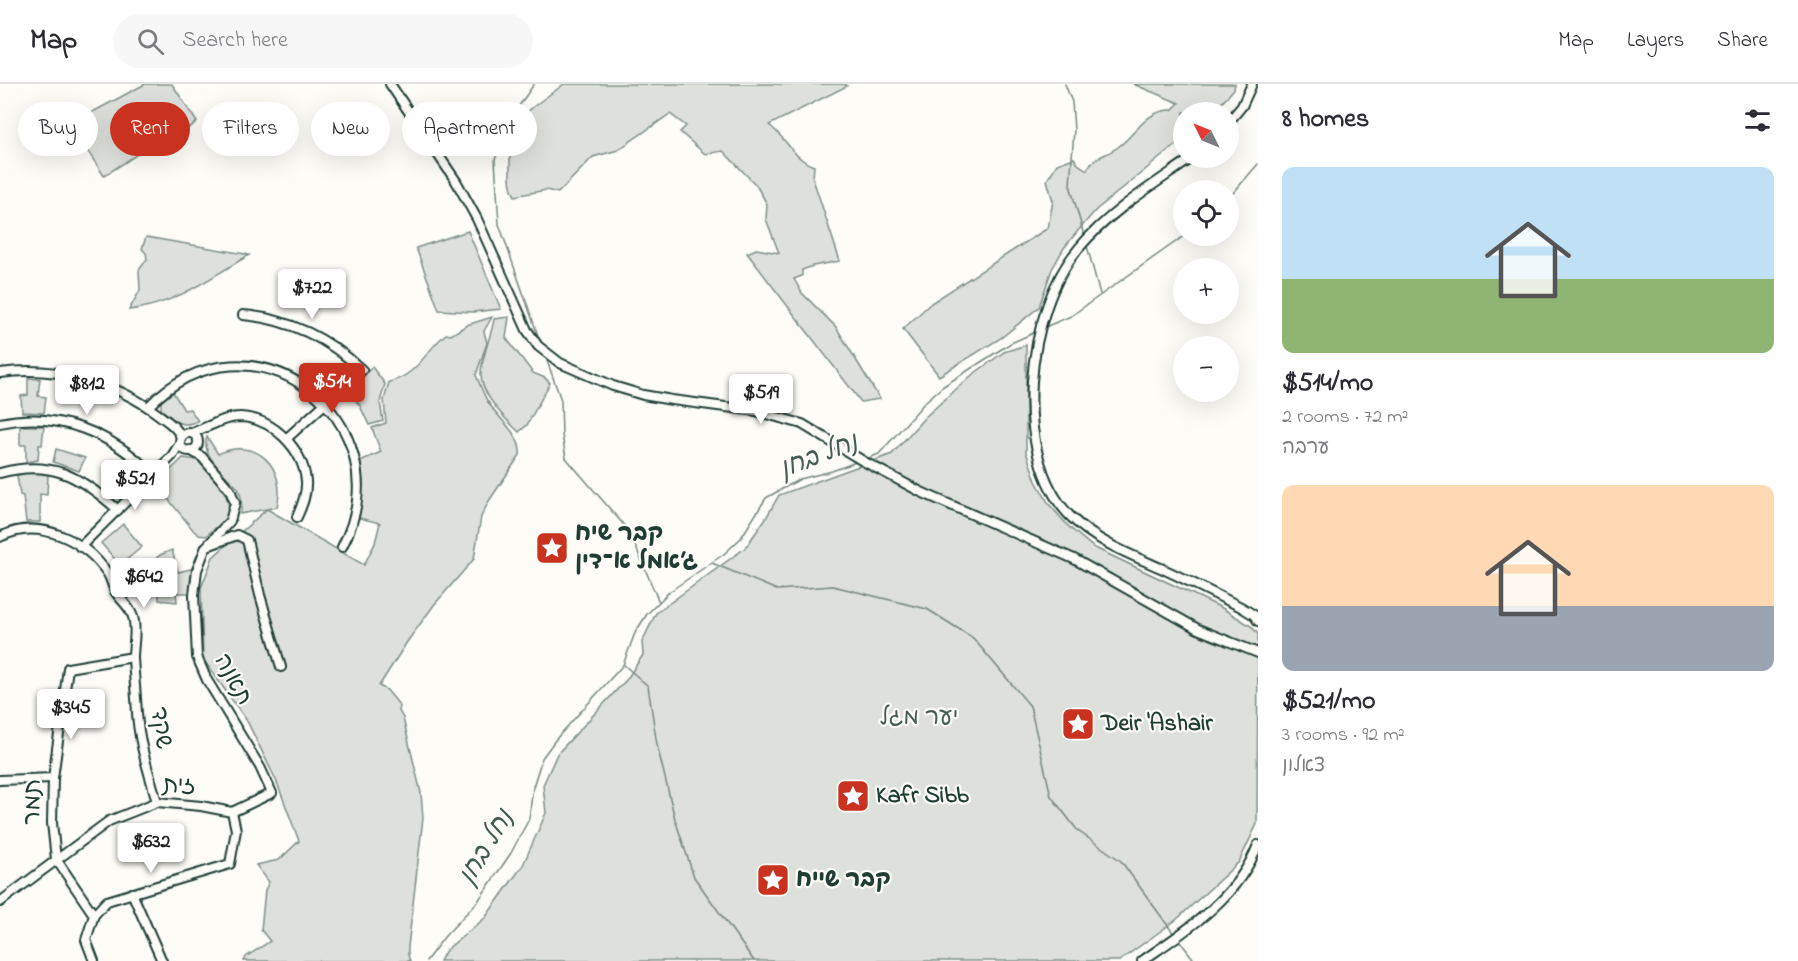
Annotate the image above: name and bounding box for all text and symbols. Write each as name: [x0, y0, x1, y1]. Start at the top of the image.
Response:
search box: [113, 14, 533, 68]
text: Map: [30, 21, 77, 62]
icon: search: [134, 25, 167, 58]
text: Search here: [182, 25, 288, 57]
text: Map: [1558, 26, 1594, 56]
text: Layers: [1627, 26, 1684, 56]
text: Share: [1717, 26, 1768, 56]
text: 8 homes: [1282, 101, 1369, 139]
chip: Buy: [18, 102, 98, 156]
chip: Rent: [110, 102, 190, 156]
chip: Filters: [202, 102, 299, 156]
chip: New: [311, 102, 390, 156]
chip: Apartment: [402, 102, 537, 156]
north arrow: [1173, 102, 1239, 168]
map controls: [1173, 102, 1239, 402]
icon: filters: [1741, 104, 1774, 137]
button: locate: [1173, 180, 1239, 246]
icon: home: [1474, 206, 1582, 314]
button: +: [1173, 258, 1239, 324]
pin: $722: [276, 269, 348, 320]
text: $722: [292, 274, 332, 303]
button: −: [1173, 336, 1239, 402]
pin: $514: [296, 363, 368, 414]
pin: $812: [51, 365, 123, 416]
text: $514/mo: [1282, 365, 1373, 403]
text: $514: [313, 368, 351, 397]
text: $812: [69, 370, 105, 399]
pin: $519: [725, 374, 797, 425]
text: $519: [743, 379, 779, 408]
text: 2 rooms · 72 m²: [1282, 403, 1409, 432]
water label: נחל בחן: [774, 424, 865, 489]
text: ערבה: [1282, 434, 1329, 463]
pin: $521: [99, 460, 171, 511]
text: $521: [115, 465, 155, 494]
place label: קבר שיח ג׳אמל א־דין: [575, 517, 699, 580]
icon: home: [1474, 524, 1582, 632]
place icon: קבר שיח ג׳אמל א־דין: [534, 530, 570, 566]
pin: $642: [108, 558, 180, 609]
text: $642: [124, 563, 164, 592]
street label: תאנה: [204, 648, 260, 712]
text: $521/mo: [1282, 683, 1376, 721]
pin: $345: [35, 689, 107, 740]
text: $345: [51, 694, 91, 723]
park label: יער מגל: [880, 701, 958, 736]
street label: שקד: [140, 705, 180, 752]
place icon: Deir 'Ashair: [1060, 706, 1096, 742]
place label: Deir 'Ashair: [1100, 707, 1213, 742]
text: 3 rooms · 92 m²: [1282, 721, 1405, 750]
text: צאלון: [1282, 752, 1325, 781]
street label: זית: [160, 769, 196, 805]
street label: תמר: [16, 778, 52, 826]
place icon: Kafr Sibb: [835, 778, 871, 814]
place label: Kafr Sibb: [876, 779, 969, 814]
water label: נחל בחן: [450, 802, 525, 893]
pin: $632: [115, 823, 187, 874]
text: $632: [131, 828, 171, 857]
place icon: קבר שייח: [755, 862, 791, 898]
place label: קבר שייח: [796, 863, 891, 898]

